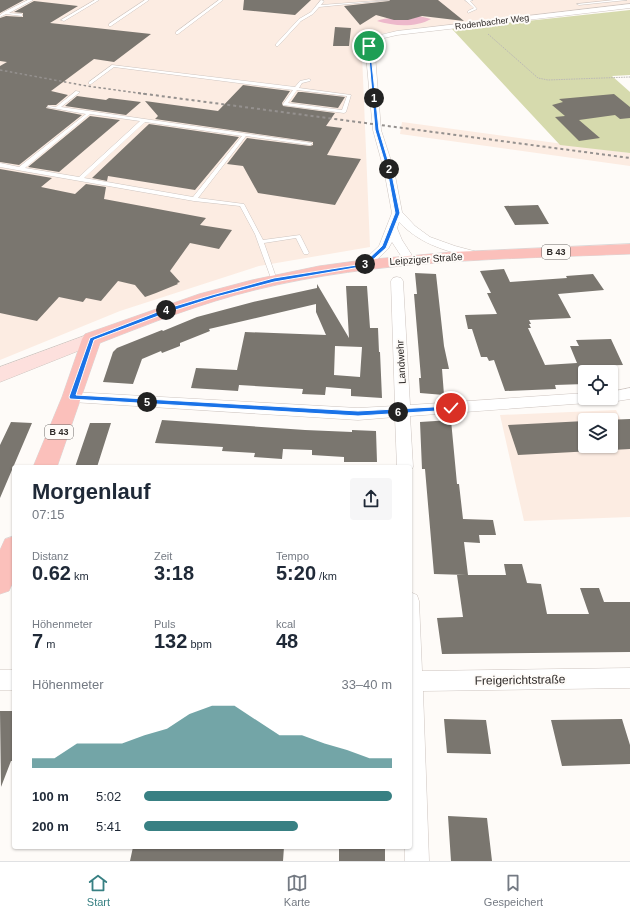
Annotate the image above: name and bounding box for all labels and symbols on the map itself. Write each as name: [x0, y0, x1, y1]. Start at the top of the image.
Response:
street label: Rodenbacher Weg: [454, 12, 530, 32]
pin: [352, 29, 386, 63]
pin: 1: [364, 88, 384, 108]
pin: 2: [379, 159, 399, 179]
road number: B 43: [542, 245, 570, 259]
street label: Leipziger Straße: [389, 251, 463, 267]
pin: 3: [355, 254, 375, 274]
pin: 4: [156, 300, 176, 320]
street label: Landwehr: [394, 339, 408, 384]
pin: [434, 391, 468, 425]
pin: 5: [137, 392, 157, 412]
pin: 6: [388, 402, 408, 422]
road number: B 43: [45, 425, 73, 439]
street label: Freigerichtstraße: [475, 672, 566, 688]

